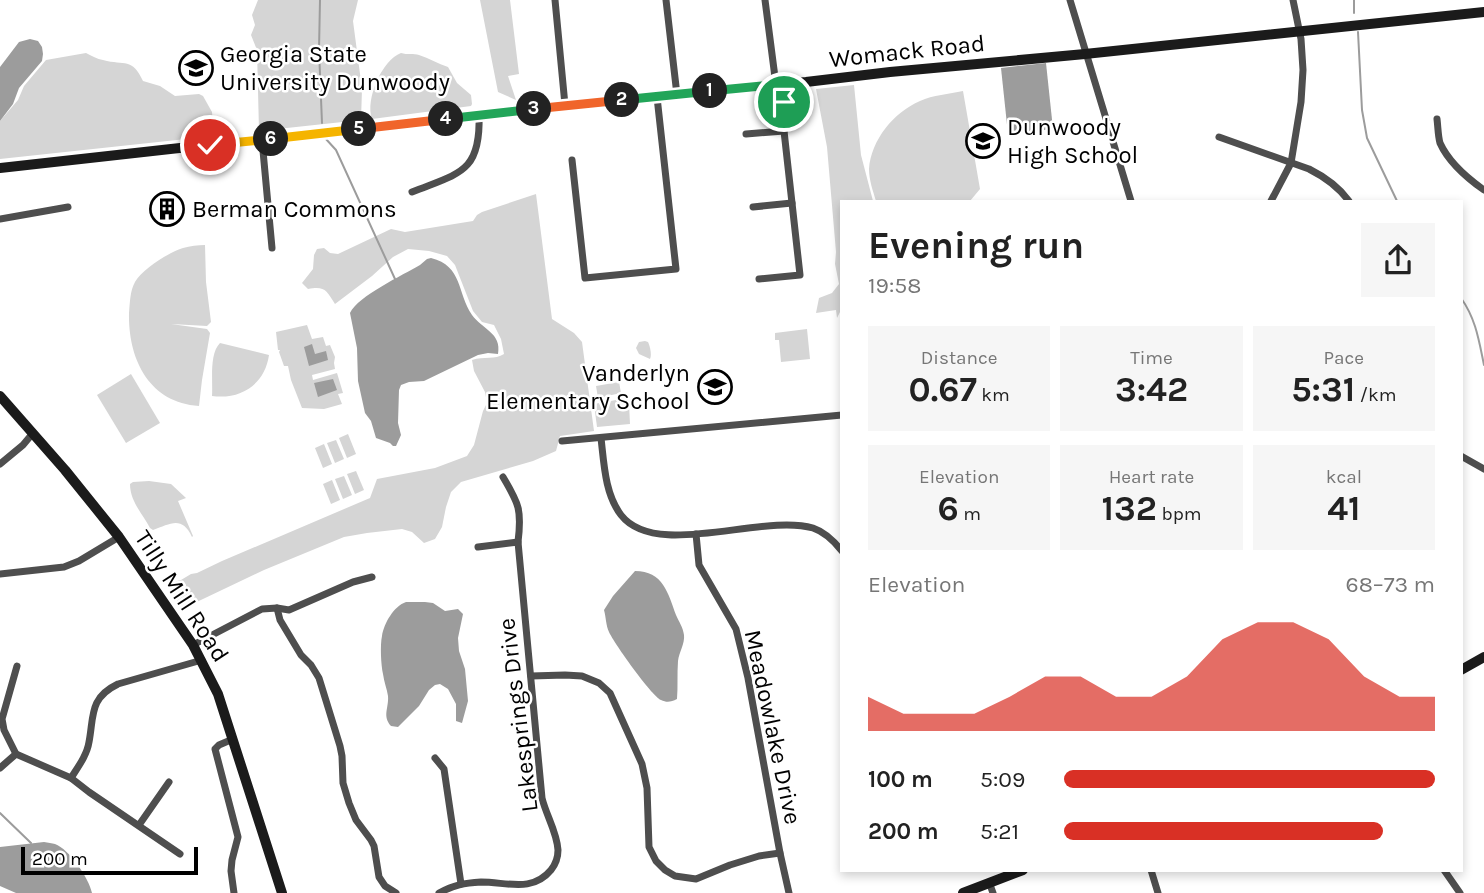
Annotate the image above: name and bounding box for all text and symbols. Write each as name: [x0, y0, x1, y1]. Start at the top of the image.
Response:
street label: Womack Road: [828, 29, 986, 73]
place label: Georgia State University Dunwoody: [220, 40, 450, 96]
school or university icon: Georgia State University Dunwoody: [177, 49, 215, 87]
pin: [754, 72, 814, 132]
pin: 1: [692, 74, 728, 108]
text: 1: [706, 79, 713, 101]
pin: 2: [604, 82, 640, 118]
icon: arrive: [765, 83, 803, 121]
text: 2: [616, 88, 627, 110]
pin: 3: [516, 92, 552, 126]
text: 3: [528, 97, 539, 119]
pin: 4: [428, 102, 464, 136]
text: 4: [440, 107, 451, 129]
pin: 5: [342, 111, 376, 146]
place label: Dunwoody High School: [1007, 113, 1138, 169]
pin: [180, 115, 240, 175]
text: 5: [353, 117, 364, 139]
pin: 6: [254, 122, 288, 156]
school or university icon: Dunwoody High School: [964, 122, 1002, 160]
icon: check: [191, 126, 229, 164]
text: 6: [265, 127, 276, 149]
building icon: Berman Commons: [148, 190, 186, 228]
place label: Berman Commons: [192, 195, 397, 223]
text: Evening run: [868, 223, 1084, 268]
button: share: [1361, 223, 1435, 297]
text: 19:58: [868, 272, 921, 299]
text: Distance: [921, 347, 998, 369]
text: Time: [1130, 347, 1173, 369]
text: Pace: [1324, 347, 1364, 369]
place label: Vanderlyn Elementary School: [486, 359, 690, 415]
school or university icon: Vanderlyn Elementary School: [696, 368, 734, 406]
text: 0.67: [909, 369, 977, 410]
text: 3:42: [1115, 369, 1188, 410]
text: 5:31: [1291, 369, 1355, 410]
text: km: [977, 384, 1010, 406]
text: /km: [1355, 384, 1396, 406]
text: Elevation: [919, 466, 999, 488]
text: Heart rate: [1109, 466, 1194, 488]
text: kcal: [1326, 466, 1362, 488]
text: 6: [937, 488, 959, 529]
text: 132: [1101, 488, 1157, 529]
text: 41: [1327, 488, 1360, 529]
text: m: [959, 503, 981, 525]
text: bpm: [1157, 503, 1202, 525]
street label: Tilly Mill Road: [129, 525, 235, 667]
text: Elevation: [868, 571, 965, 598]
text: 68–73 m: [1345, 571, 1435, 598]
street label: Lakesprings Drive: [492, 616, 544, 814]
street label: Meadowlake Drive: [739, 627, 807, 827]
text: 100 m: [868, 766, 933, 793]
text: 5:09: [980, 766, 1025, 793]
text: 200 m: [868, 818, 939, 845]
text: 5:21: [980, 818, 1019, 845]
scale bar: [21, 844, 198, 876]
text: 200 m: [32, 848, 88, 870]

